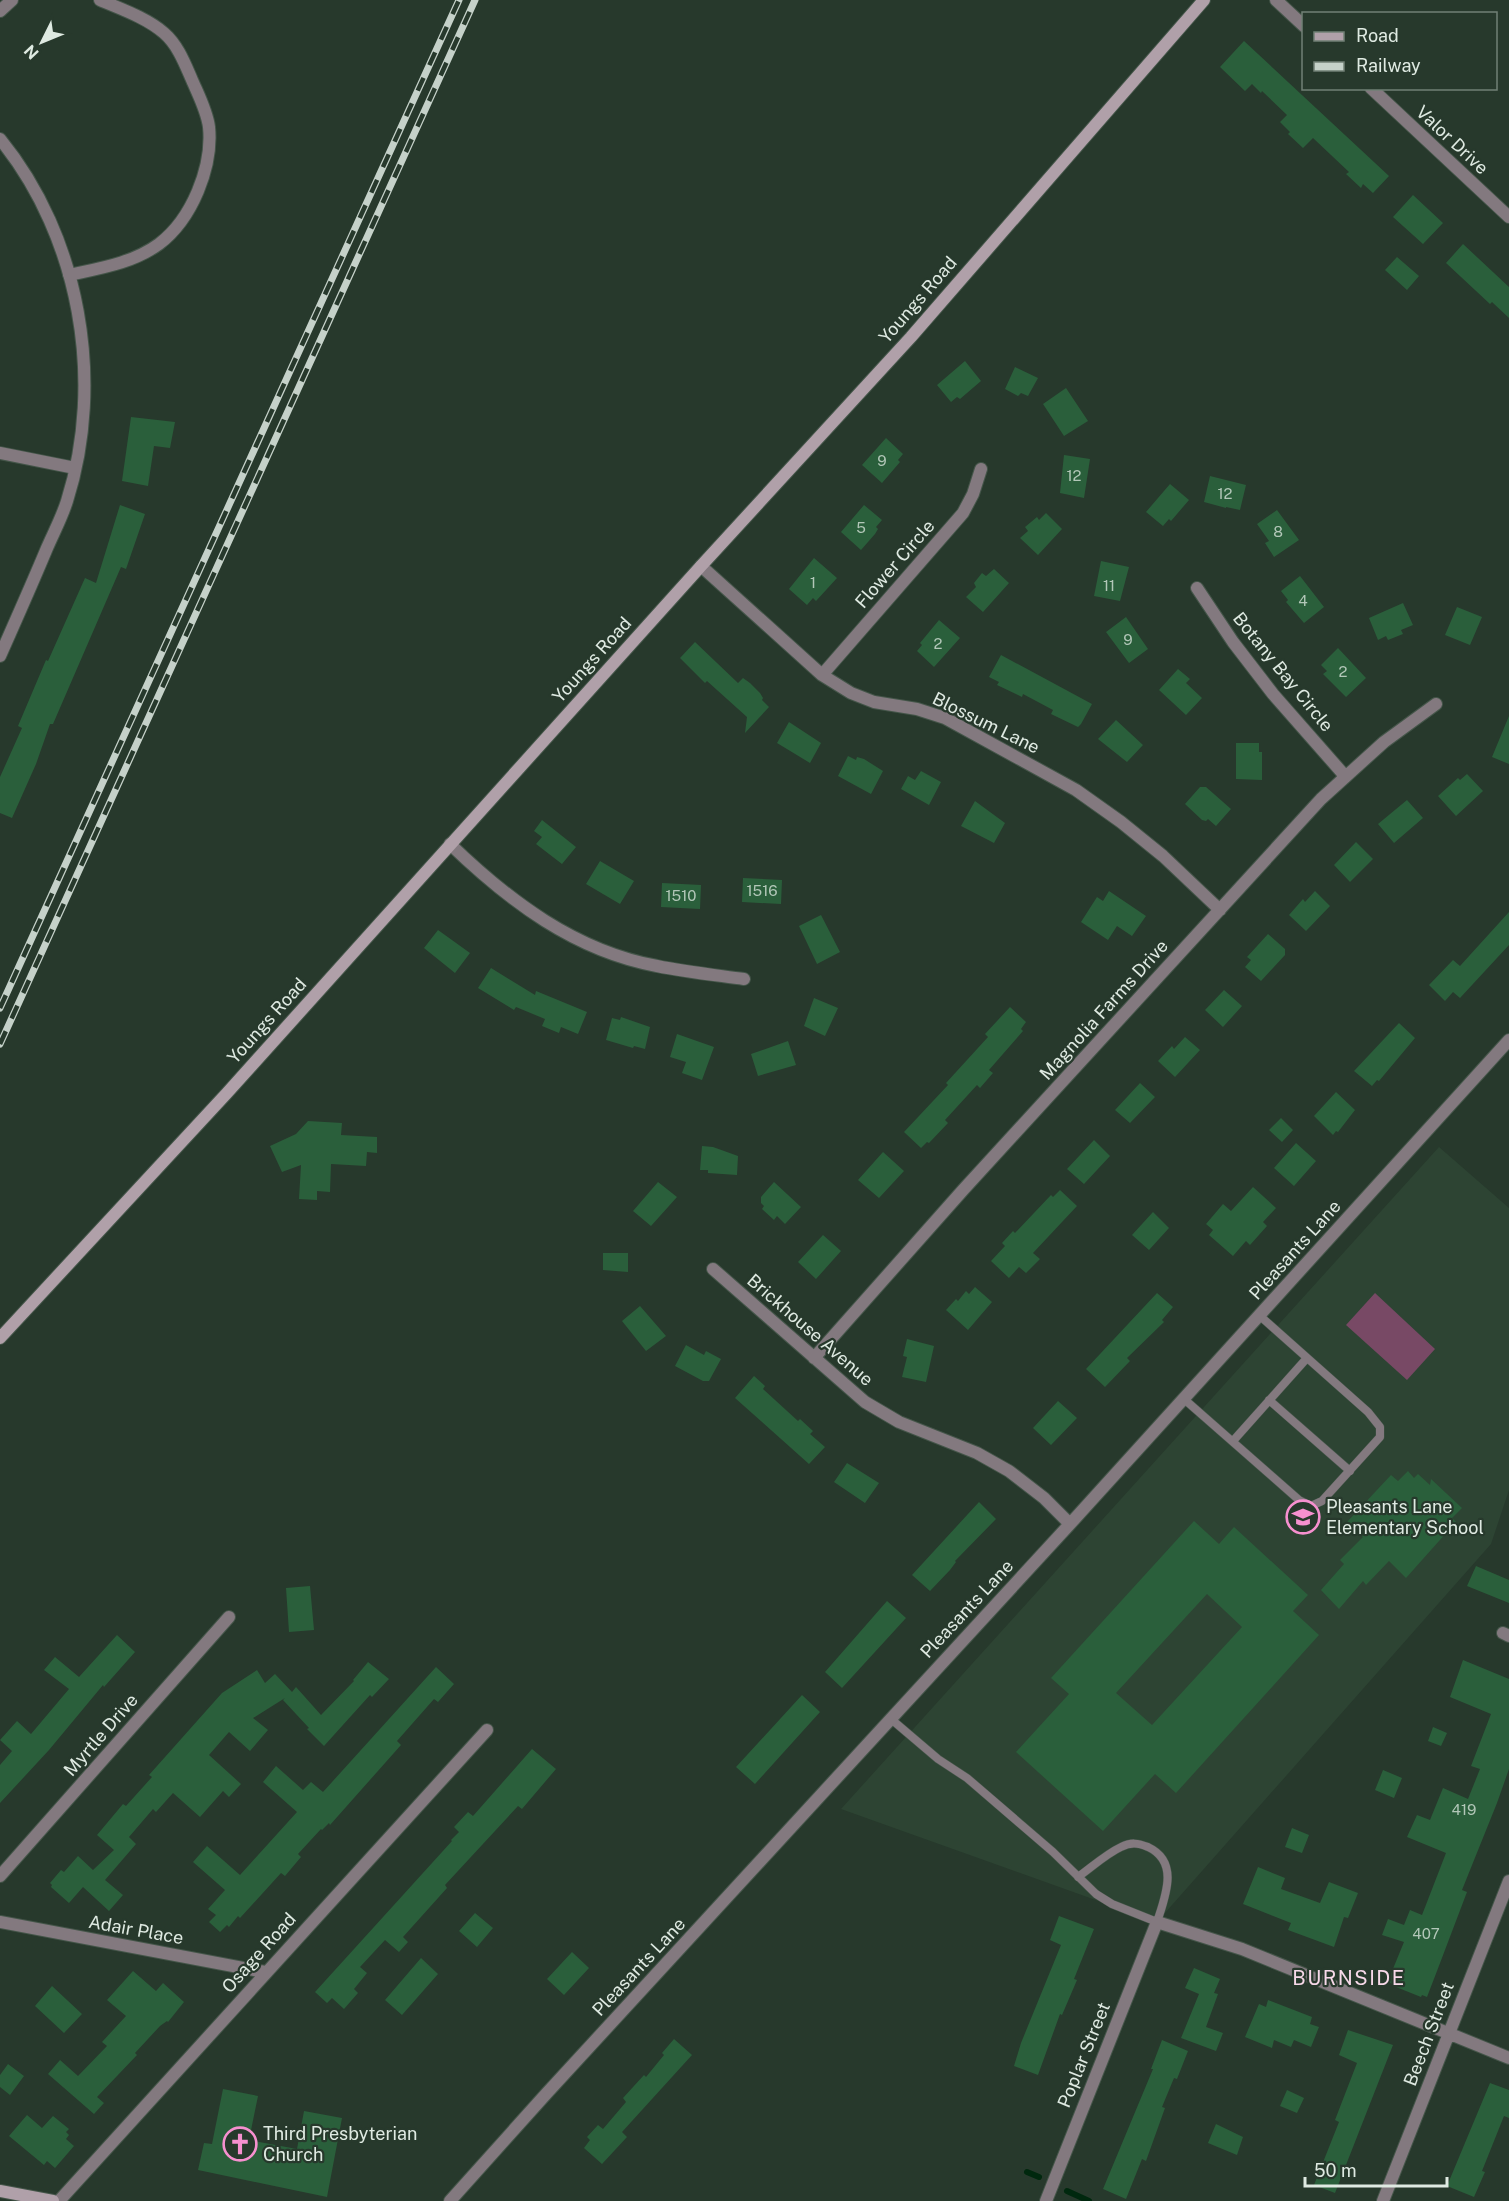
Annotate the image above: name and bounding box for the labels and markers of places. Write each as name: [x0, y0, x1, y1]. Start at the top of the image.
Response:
place label: Pleasants Lane Elementary School: [1326, 1496, 1484, 1538]
school or university icon: Pleasants Lane Elementary School: [1285, 1499, 1321, 1535]
place label: Third Presbyterian Church: [263, 2123, 417, 2165]
church icon: Third Presbyterian Church: [222, 2126, 258, 2162]

